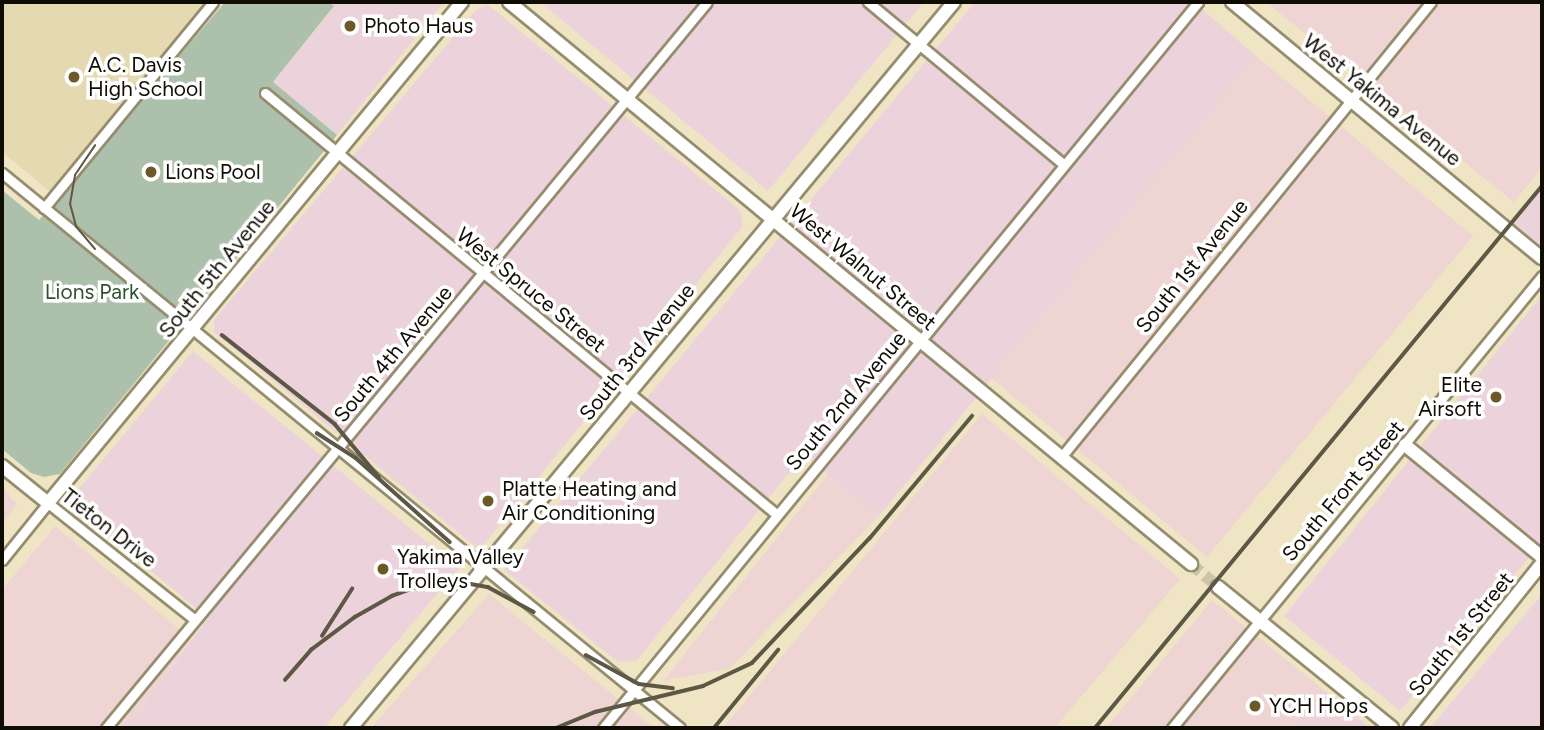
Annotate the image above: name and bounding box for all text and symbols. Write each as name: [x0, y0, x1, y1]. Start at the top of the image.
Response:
place label: Photo Haus: [364, 13, 473, 39]
marker: Photo Haus: [342, 18, 358, 34]
street label: West Yakima Avenue: [1298, 29, 1466, 171]
place label: A.C. Davis High School: [88, 52, 203, 102]
marker: A.C. Davis High School: [66, 69, 82, 85]
place label: Lions Pool: [165, 159, 261, 185]
marker: Lions Pool: [143, 164, 159, 180]
street label: South 1st Avenue: [1131, 194, 1253, 338]
street label: South 5th Avenue: [154, 195, 280, 343]
street label: West Walnut Street: [785, 198, 941, 336]
street label: West Spruce Street: [451, 222, 611, 358]
park label: Lions Park: [45, 279, 139, 305]
street label: South 3rd Avenue: [574, 279, 700, 425]
street label: South 4th Avenue: [329, 281, 457, 427]
street label: South 2nd Avenue: [781, 326, 911, 476]
place label: Elite Airsoft: [1418, 372, 1482, 422]
marker: Elite Airsoft: [1488, 389, 1504, 405]
street label: South Front Street: [1277, 416, 1409, 566]
place label: Platte Heating and Air Conditioning: [502, 476, 677, 526]
street label: Tieton Drive: [57, 483, 161, 573]
marker: Platte Heating and Air Conditioning: [480, 493, 496, 509]
place label: Yakima Valley Trolleys: [397, 544, 524, 594]
marker: Yakima Valley Trolleys: [375, 561, 391, 577]
street label: South 1st Street: [1403, 567, 1519, 701]
place label: YCH Hops: [1269, 693, 1368, 719]
marker: YCH Hops: [1247, 698, 1263, 714]

